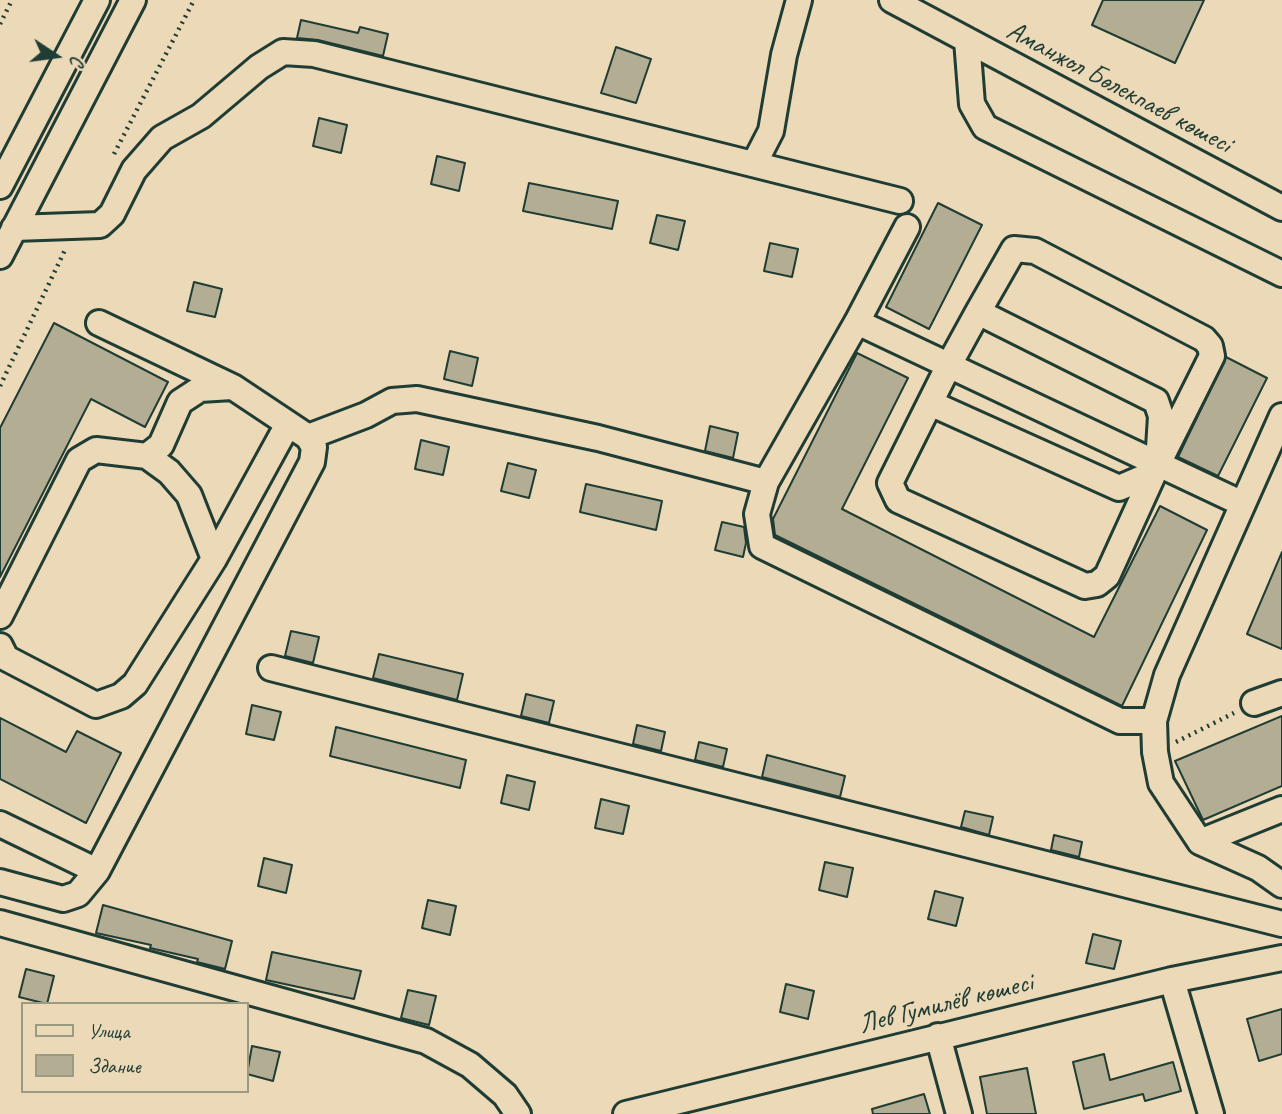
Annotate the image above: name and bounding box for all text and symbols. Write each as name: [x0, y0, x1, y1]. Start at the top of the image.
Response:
street label: Аманжол Бөлекпаев көшесі: [1001, 14, 1237, 162]
north arrow: [21, 21, 91, 91]
text: С: [64, 53, 89, 68]
street label: Лев Гумилёв көшесі: [855, 966, 1037, 1042]
legend: [21, 1002, 248, 1093]
text: Улица: [88, 1018, 130, 1044]
text: Здание: [88, 1053, 141, 1079]

